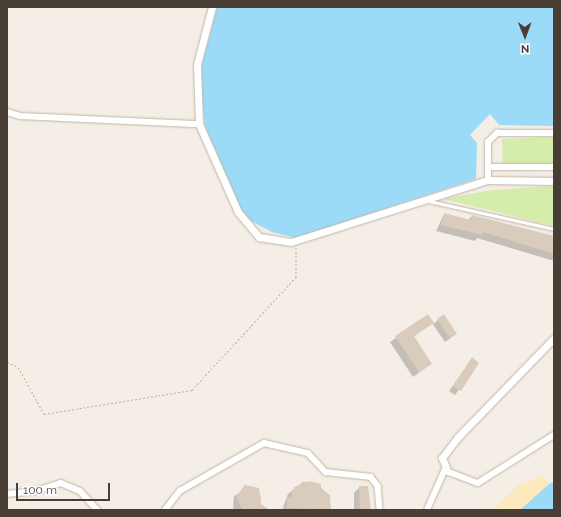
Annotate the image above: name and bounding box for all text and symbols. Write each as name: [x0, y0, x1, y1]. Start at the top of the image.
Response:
north arrow: [505, 16, 545, 56]
text: N: [521, 42, 530, 55]
scale bar: [18, 475, 112, 501]
text: 100 m: [23, 483, 57, 497]

